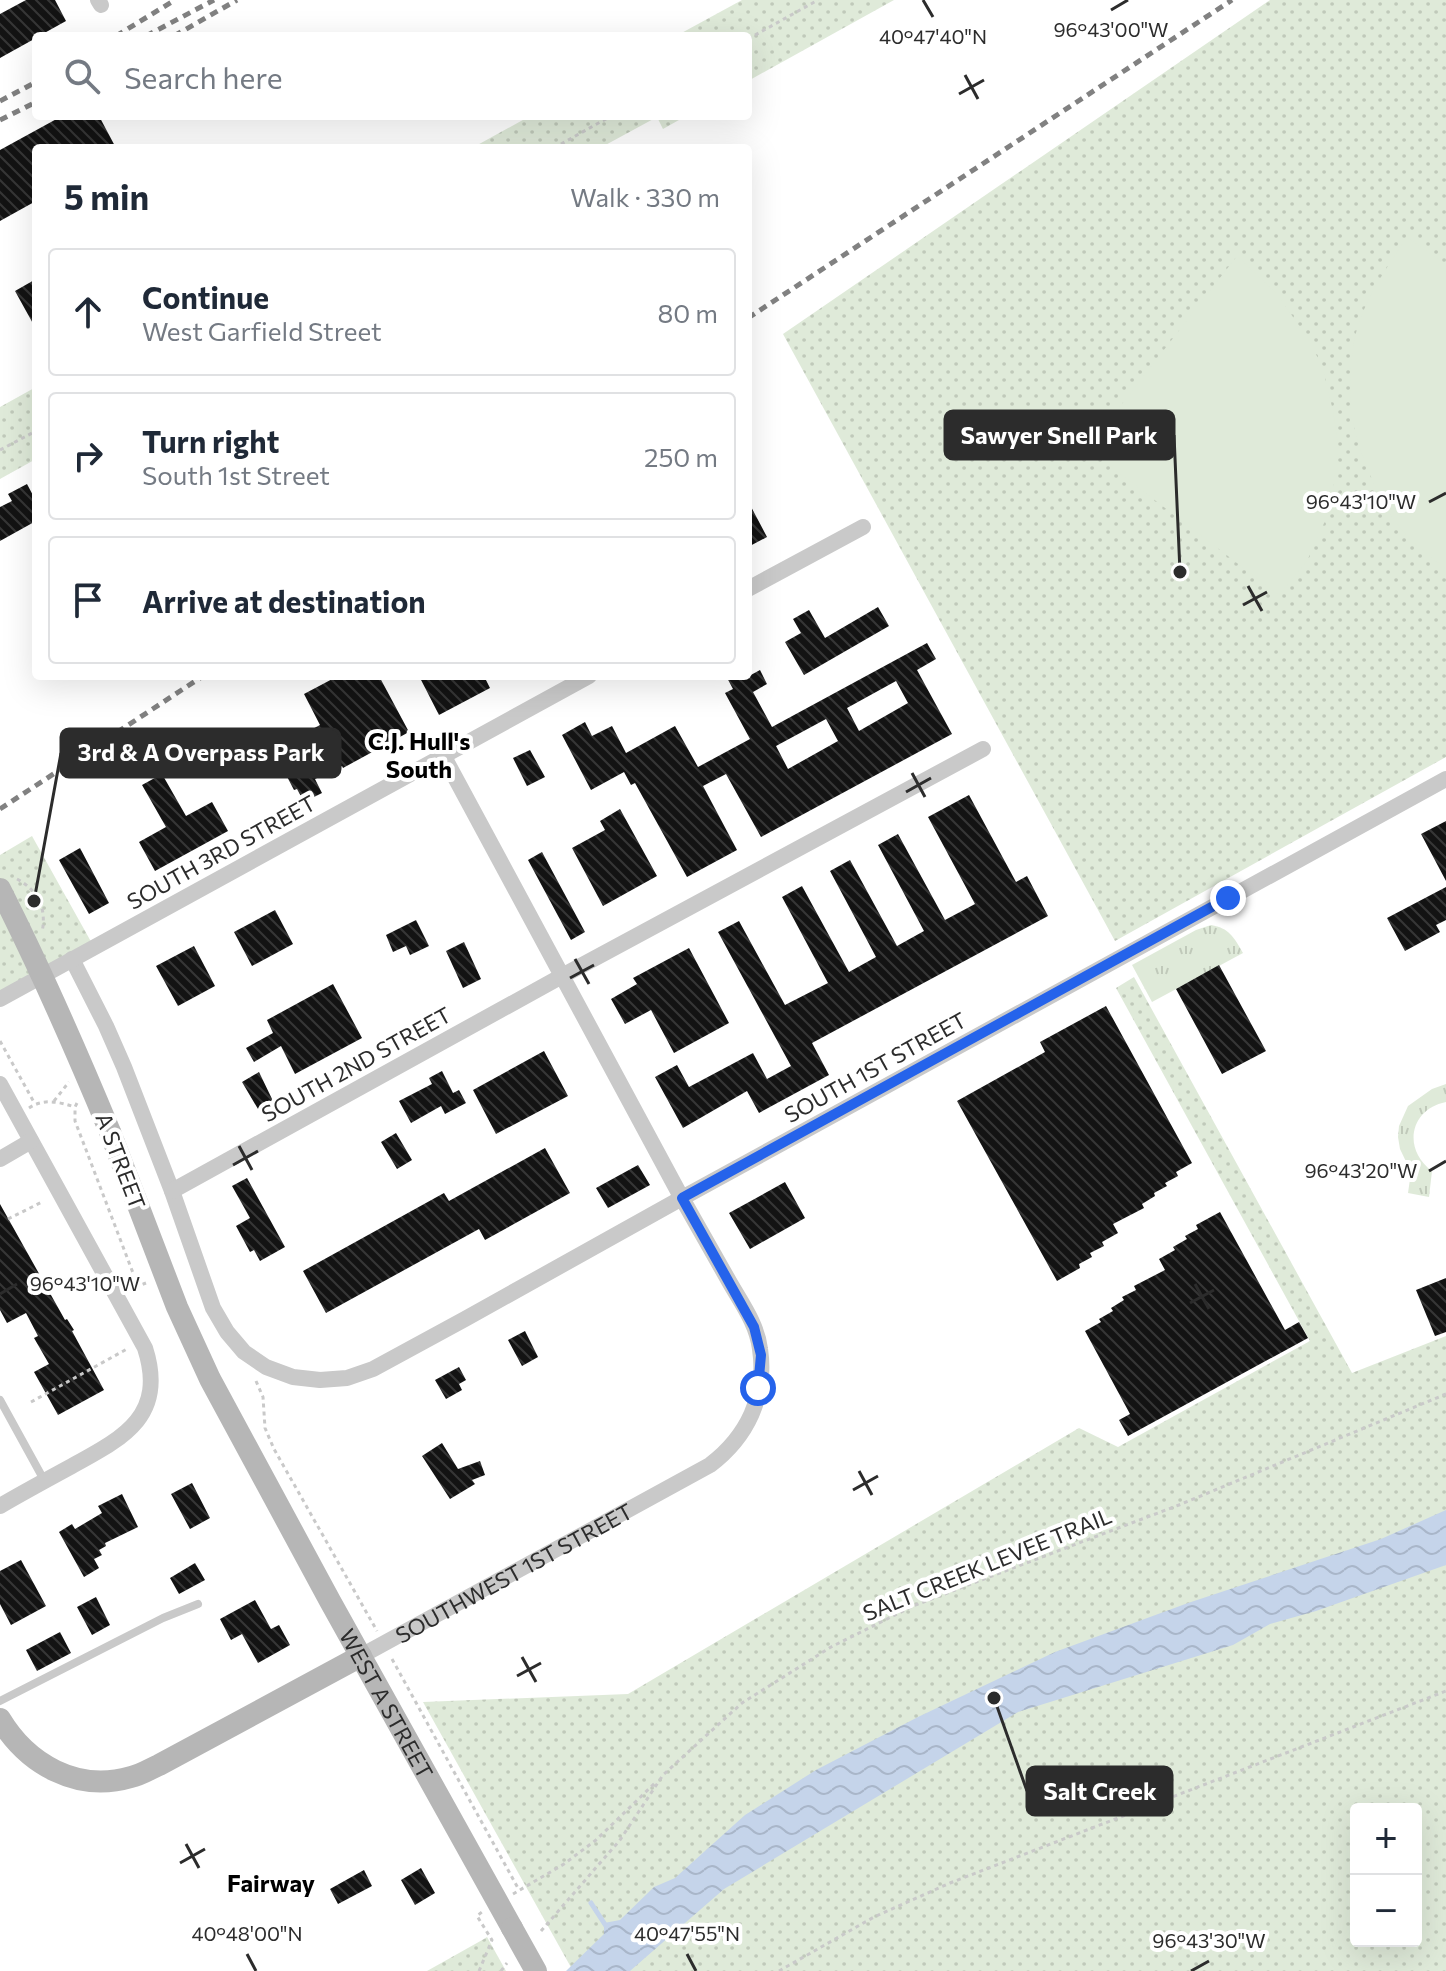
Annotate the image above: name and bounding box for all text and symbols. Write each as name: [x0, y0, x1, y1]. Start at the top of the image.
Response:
text: 96°43'00"W: [1053, 17, 1169, 41]
text: 40°47'40"N: [879, 24, 987, 48]
search box: [32, 32, 752, 120]
icon: search: [60, 54, 104, 98]
text: Search here: [124, 58, 283, 95]
text: 5 min: [64, 175, 149, 217]
text: Walk · 330 m: [570, 181, 720, 212]
text: Continue: [142, 278, 269, 315]
icon: ahead: [66, 290, 110, 334]
text: 80 m: [658, 297, 718, 328]
text: West Garfield Street: [142, 315, 382, 346]
callout: Sawyer Snell Park: [945, 411, 1174, 459]
text: Sawyer Snell Park: [961, 420, 1158, 449]
text: Turn right: [142, 422, 279, 459]
icon: right: [66, 434, 110, 478]
text: 250 m: [644, 441, 718, 472]
text: South 1st Street: [142, 459, 330, 490]
text: 96°43'10"W: [1306, 489, 1416, 513]
icon: arrive: [66, 578, 110, 622]
text: Arrive at destination: [142, 582, 426, 619]
district label: C.J. Hull's South: [368, 726, 470, 783]
callout: 3rd & A Overpass Park: [61, 729, 340, 777]
text: 3rd & A Overpass Park: [77, 737, 325, 766]
street label: SOUTH 3RD STREET: [122, 789, 320, 915]
route end: [1210, 880, 1246, 916]
street label: SOUTH 2ND STREET: [256, 1001, 456, 1127]
street label: SOUTH 1ST STREET: [779, 1006, 971, 1128]
street label: A STREET: [90, 1109, 152, 1213]
text: 96°43'20"W: [1304, 1158, 1418, 1182]
text: 96°43'10"W: [30, 1271, 140, 1295]
route start: [740, 1370, 776, 1406]
street label: SOUTHWEST 1ST STREET: [390, 1497, 637, 1648]
street label: SALT CREEK LEVEE TRAIL: [859, 1502, 1115, 1626]
street label: WEST A STREET: [334, 1623, 439, 1783]
callout: Salt Creek: [1027, 1767, 1172, 1815]
text: Salt Creek: [1043, 1776, 1157, 1805]
map controls: [1350, 1803, 1422, 1947]
button: +: [1350, 1803, 1422, 1875]
district label: Fairway: [227, 1868, 315, 1897]
button: −: [1350, 1875, 1422, 1947]
text: 40°48'00"N: [191, 1921, 303, 1945]
text: 40°47'55"N: [634, 1921, 740, 1945]
text: 96°43'30"W: [1152, 1928, 1266, 1952]

